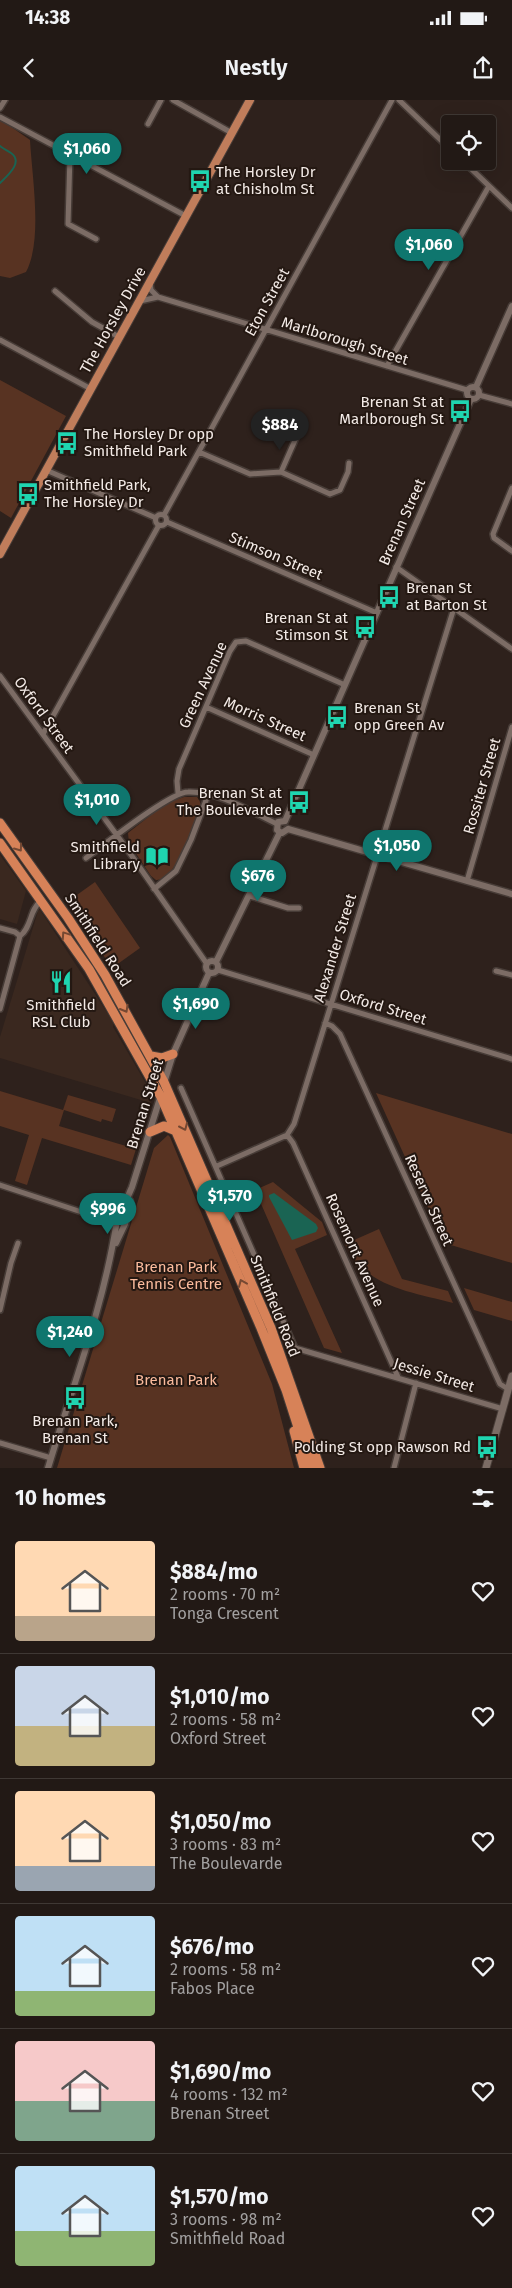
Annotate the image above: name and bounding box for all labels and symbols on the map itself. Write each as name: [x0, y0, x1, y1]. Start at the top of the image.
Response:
pin: $1,060: [46, 132, 128, 175]
place label: The Horsley Dr at Chisholm St: [216, 163, 316, 198]
bus stop icon: The Horsley Dr at Chisholm St: [187, 168, 213, 194]
pin: $1,060: [388, 228, 470, 271]
street label: The Horsley Drive: [76, 264, 150, 376]
street label: Eton Street: [241, 264, 293, 339]
street label: Marlborough Street: [279, 313, 411, 369]
place label: Brenan St at Marlborough St: [339, 393, 445, 428]
bus stop icon: Brenan St at Marlborough St: [447, 398, 473, 424]
pin: $884: [250, 408, 310, 451]
place label: The Horsley Dr opp Smithfield Park: [84, 425, 214, 460]
bus stop icon: The Horsley Dr opp Smithfield Park: [54, 430, 80, 456]
street label: Brenan Street: [375, 475, 429, 568]
place label: Smithfield Park, The Horsley Dr: [44, 476, 151, 511]
bus stop icon: Smithfield Park, The Horsley Dr: [15, 481, 41, 507]
street label: Stimson Street: [227, 528, 326, 584]
place label: Brenan St at Barton St: [406, 579, 488, 614]
bus stop icon: Brenan St at Barton St: [376, 584, 402, 610]
place label: Brenan St at Stimson St: [265, 609, 349, 644]
bus stop icon: Brenan St at Stimson St: [352, 614, 378, 640]
street label: Green Avenue: [175, 639, 231, 731]
street label: Oxford Street: [10, 673, 78, 757]
street label: Morris Street: [221, 693, 309, 745]
place label: Brenan St opp Green Av: [354, 699, 445, 734]
bus stop icon: Brenan St opp Green Av: [324, 704, 350, 730]
street label: Rossiter Street: [460, 735, 505, 836]
pin: $1,010: [56, 784, 138, 826]
place label: Brenan St at The Boulevarde: [176, 784, 283, 819]
bus stop icon: Brenan St at The Boulevarde: [286, 789, 312, 815]
pin: $1,050: [356, 830, 438, 872]
place label: Smithfield Library: [70, 838, 141, 873]
one-way arrow: [13, 843, 22, 852]
library icon: Smithfield Library: [144, 843, 170, 869]
pin: $676: [228, 860, 288, 902]
street label: Smithfield Road: [61, 890, 135, 990]
street label: Alexander Street: [310, 891, 360, 1004]
one-way arrow: [62, 931, 71, 940]
restaurant icon: Smithfield RSL Club: [48, 969, 74, 995]
street label: Oxford Street: [337, 985, 429, 1029]
pin: $1,690: [155, 988, 237, 1030]
place label: Smithfield RSL Club: [26, 996, 96, 1031]
one-way arrow: [119, 1004, 129, 1013]
street label: Brenan Street: [123, 1056, 167, 1151]
one-way arrow: [178, 1122, 189, 1131]
street label: Reserve Street: [401, 1151, 457, 1249]
pin: $1,570: [189, 1180, 271, 1222]
street label: Rosemont Avenue: [322, 1190, 388, 1310]
pin: $996: [78, 1192, 138, 1235]
street label: Smithfield Road: [246, 1253, 304, 1359]
park label: Brenan Park Tennis Centre: [130, 1258, 222, 1293]
one-way arrow: [238, 1279, 248, 1288]
pin: $1,240: [29, 1316, 111, 1358]
street label: Jessie Street: [391, 1354, 477, 1396]
park label: Brenan Park: [135, 1371, 217, 1389]
bus stop icon: Brenan Park, Brenan St: [62, 1385, 88, 1411]
place label: Brenan Park, Brenan St: [32, 1412, 118, 1447]
bus stop icon: Polding St opp Rawson Rd: [474, 1434, 500, 1460]
place label: Polding St opp Rawson Rd: [294, 1438, 471, 1456]

